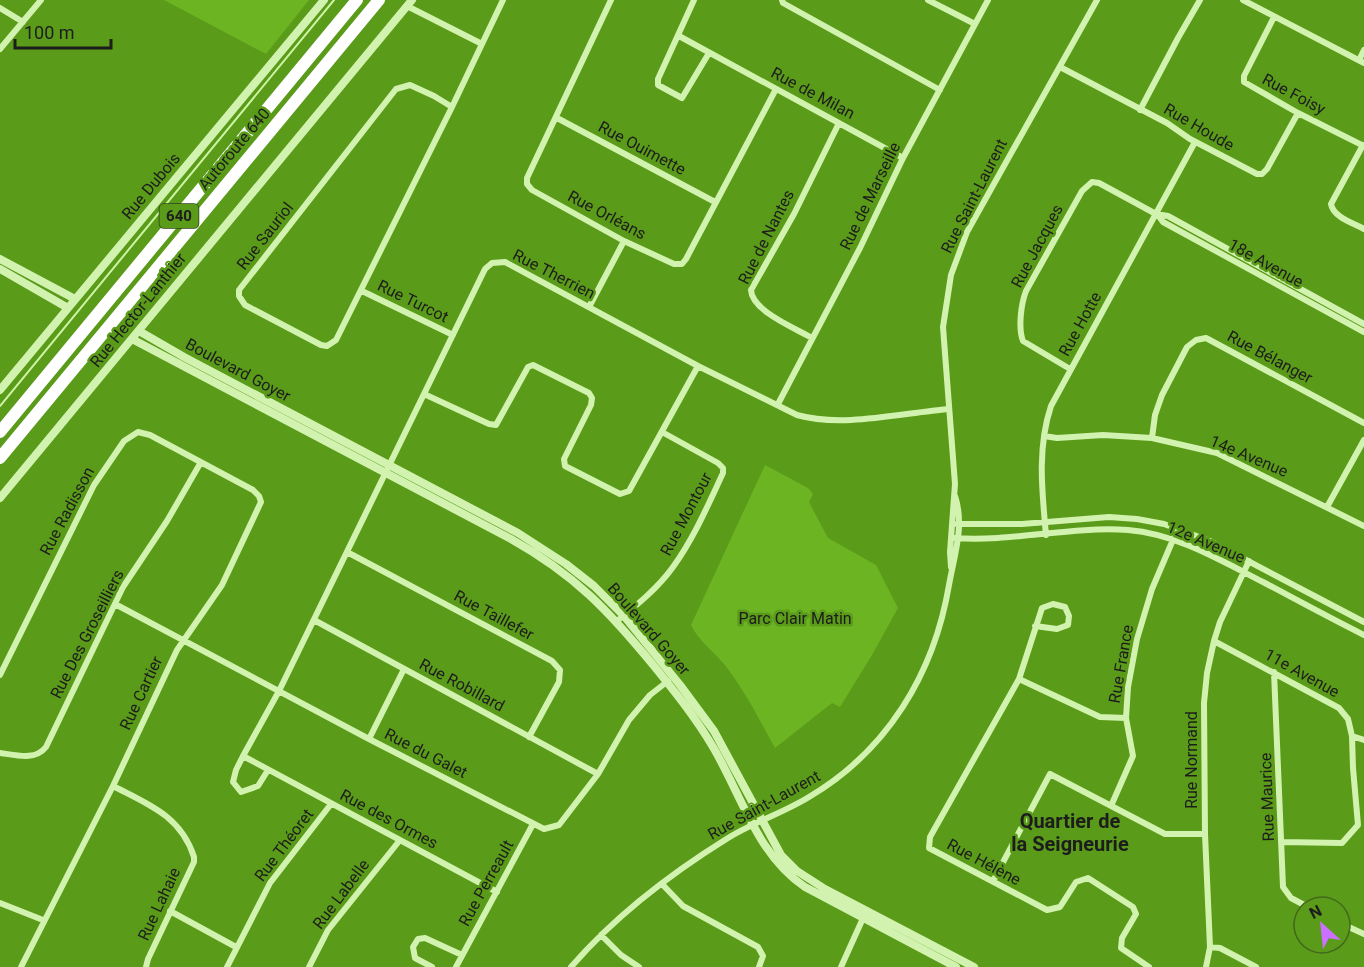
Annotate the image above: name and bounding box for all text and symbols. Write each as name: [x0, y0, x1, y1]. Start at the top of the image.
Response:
scale bar: [15, 12, 111, 50]
text: 100 m: [24, 22, 75, 43]
street label: Rue de Milan: [768, 63, 858, 123]
street label: Rue Foisy: [1259, 69, 1329, 119]
street label: Rue Houde: [1160, 99, 1238, 155]
street label: Autoroute 640: [194, 104, 274, 194]
street label: Rue Ouimette: [595, 117, 689, 179]
street label: Rue Saint-Laurent: [937, 136, 1011, 256]
street label: Rue de Marseille: [836, 139, 904, 253]
street label: Rue Dubois: [118, 149, 184, 223]
street label: Rue Orléans: [565, 186, 649, 244]
street label: Rue de Nantes: [734, 187, 798, 287]
street label: Rue Sauriol: [233, 198, 297, 274]
street label: Rue Jacques: [1007, 201, 1067, 291]
road number: 640: [160, 204, 198, 228]
street label: 18e Avenue: [1225, 235, 1307, 291]
street label: Rue Therrien: [510, 245, 598, 303]
street label: Rue Hector-Lanthier: [86, 249, 190, 371]
street label: Rue Turcot: [374, 276, 452, 326]
street label: Rue Hotte: [1055, 289, 1105, 359]
street label: Rue Bélanger: [1224, 327, 1316, 388]
street label: Boulevard Goyer: [182, 334, 294, 406]
street label: 14e Avenue: [1207, 431, 1291, 481]
street label: Rue Radisson: [36, 464, 98, 558]
street label: Rue Montour: [656, 469, 716, 559]
street label: 12e Avenue: [1164, 517, 1248, 567]
street label: Rue Des Groseilliers: [46, 566, 128, 702]
street label: Boulevard Goyer: [604, 579, 695, 679]
street label: Rue Taillefer: [451, 586, 538, 644]
park label: Parc Clair Matin: [738, 609, 852, 628]
street label: Rue France: [1105, 623, 1137, 705]
street label: 11e Avenue: [1261, 645, 1343, 701]
street label: Rue Cartier: [116, 653, 167, 733]
street label: Rue Robillard: [416, 655, 508, 715]
street label: Rue Normand: [1182, 711, 1201, 809]
street label: Rue du Galet: [382, 724, 470, 782]
street label: Rue Maurice: [1256, 752, 1278, 842]
street label: Rue Saint-Laurent: [704, 766, 824, 844]
street label: Rue des Ormes: [337, 785, 441, 853]
street label: Rue Théoret: [251, 805, 317, 885]
district label: Quartier de la Seigneurie: [1011, 809, 1129, 856]
street label: Rue Hélène: [944, 835, 1024, 889]
street label: Rue Perreault: [455, 837, 517, 929]
street label: Rue Labelle: [309, 855, 373, 933]
street label: Rue Lahaie: [134, 864, 184, 944]
north arrow: [1292, 895, 1352, 955]
text: N: [1306, 901, 1325, 923]

